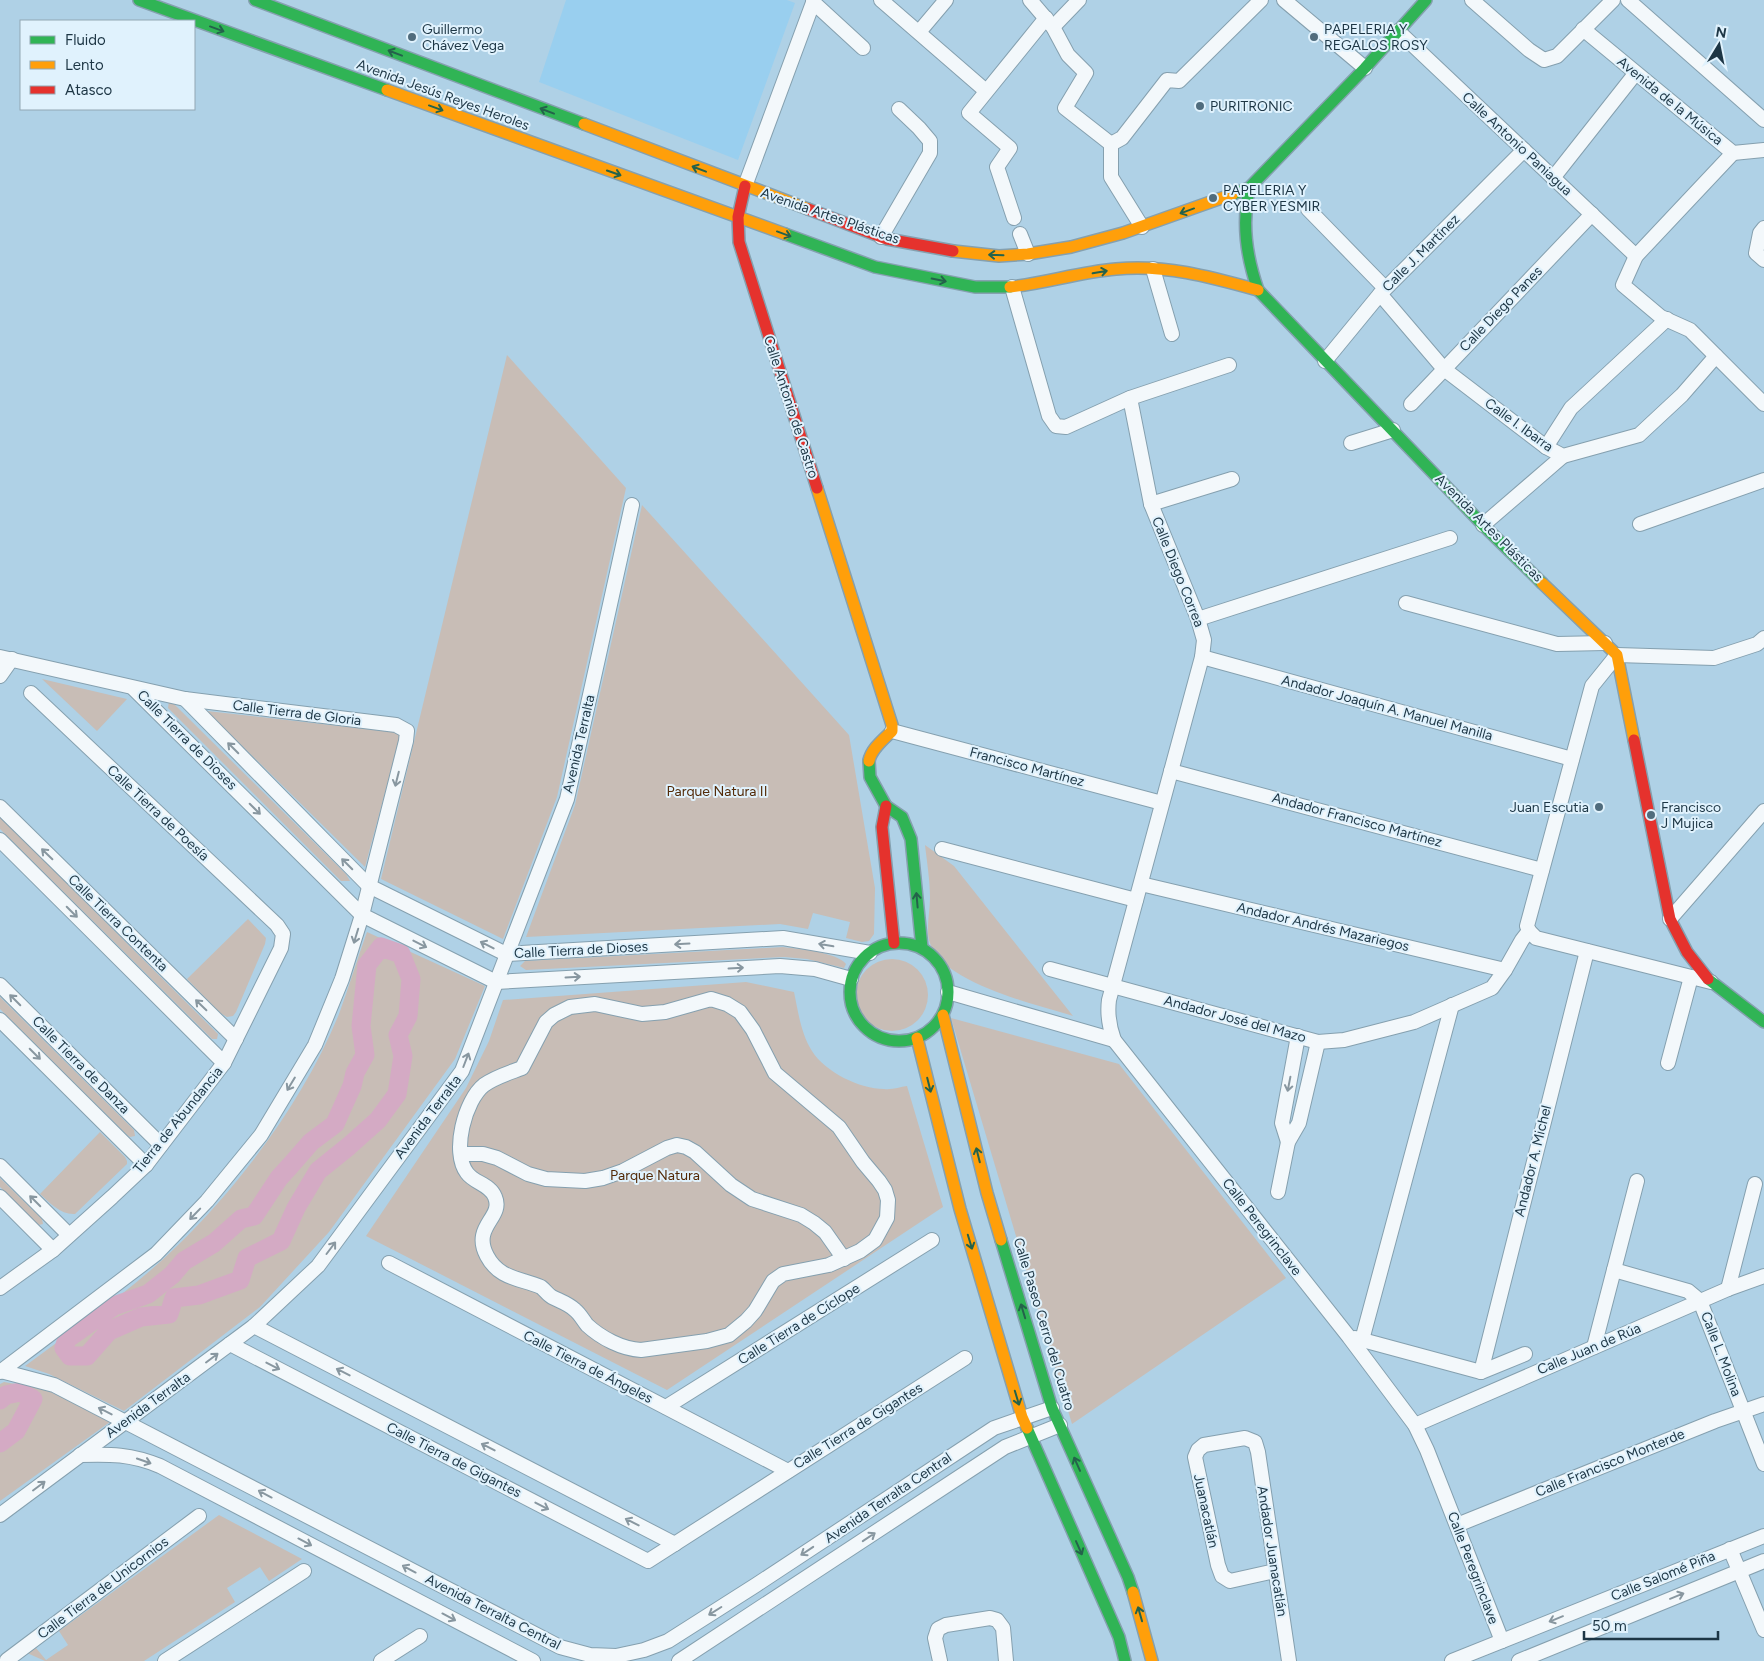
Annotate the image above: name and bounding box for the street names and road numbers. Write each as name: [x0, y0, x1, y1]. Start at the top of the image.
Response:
street label: Avenida de la Música: [1614, 53, 1726, 149]
street label: Avenida Jesús Reyes Heroles: [354, 56, 532, 134]
street label: Calle Antonio Paniagua: [1458, 89, 1576, 199]
street label: Avenida Artes Plásticas: [758, 184, 902, 248]
street label: Calle J. Martínez: [1379, 211, 1463, 295]
street label: Calle Diego Panes: [1456, 263, 1546, 355]
street label: Calle Antonio de Castro: [760, 334, 822, 480]
street label: Calle I. Ibarra: [1481, 394, 1557, 456]
street label: Avenida Artes Plásticas: [1431, 470, 1547, 586]
street label: Calle Diego Correa: [1148, 514, 1208, 630]
street label: Andador Joaquín A. Manuel Manilla: [1279, 672, 1495, 744]
street label: Calle Tierra de Dioses: [134, 687, 240, 793]
street label: Avenida Terralta: [559, 693, 599, 795]
street label: Calle Tierra de Gloria: [232, 697, 362, 729]
street label: Francisco Martínez: [968, 743, 1086, 791]
street label: Calle Tierra de Poesía: [104, 761, 212, 865]
street label: Andador Francisco Martínez: [1270, 789, 1444, 851]
street label: Calle Tierra Contenta: [65, 871, 171, 975]
street label: Andador Andrés Mazariegos: [1235, 899, 1411, 955]
street label: Calle Tierra de Dioses: [514, 938, 648, 962]
street label: Andador José del Mazo: [1162, 992, 1308, 1046]
street label: Calle Tierra de Danza: [29, 1013, 133, 1117]
street label: Tierra de Abundancia: [130, 1063, 226, 1177]
street label: Avenida Terralta: [391, 1072, 465, 1162]
street label: Andador A. Michel: [1511, 1104, 1555, 1218]
street label: Calle Peregrinclave: [1219, 1175, 1306, 1279]
street label: Calle Paseo Cerro del Cuatro: [1010, 1236, 1078, 1412]
street label: Calle Tierra de Cíclope: [735, 1279, 863, 1368]
street label: Calle L. Molina: [1697, 1309, 1745, 1399]
street label: Calle Juan de Rúa: [1535, 1319, 1643, 1379]
street label: Calle Tierra de Ángeles: [520, 1327, 656, 1407]
street label: Avenida Terralta: [102, 1369, 194, 1441]
street label: Calle Tierra de Gigantes: [790, 1379, 926, 1473]
street label: Calle Tierra de Gigantes: [384, 1419, 524, 1501]
street label: Calle Francisco Monterde: [1533, 1425, 1687, 1501]
street label: Avenida Terralta Central: [821, 1449, 955, 1547]
street label: Juanacatlán: [1190, 1472, 1222, 1550]
street label: Andador Juanacatlán: [1253, 1484, 1291, 1618]
street label: Calle Peregrinclave: [1444, 1509, 1502, 1627]
street label: Calle Tierra de Unicornios: [34, 1533, 172, 1643]
street label: Calle Salomé Piña: [1608, 1547, 1718, 1605]
street label: Avenida Terralta Central: [422, 1570, 564, 1654]

